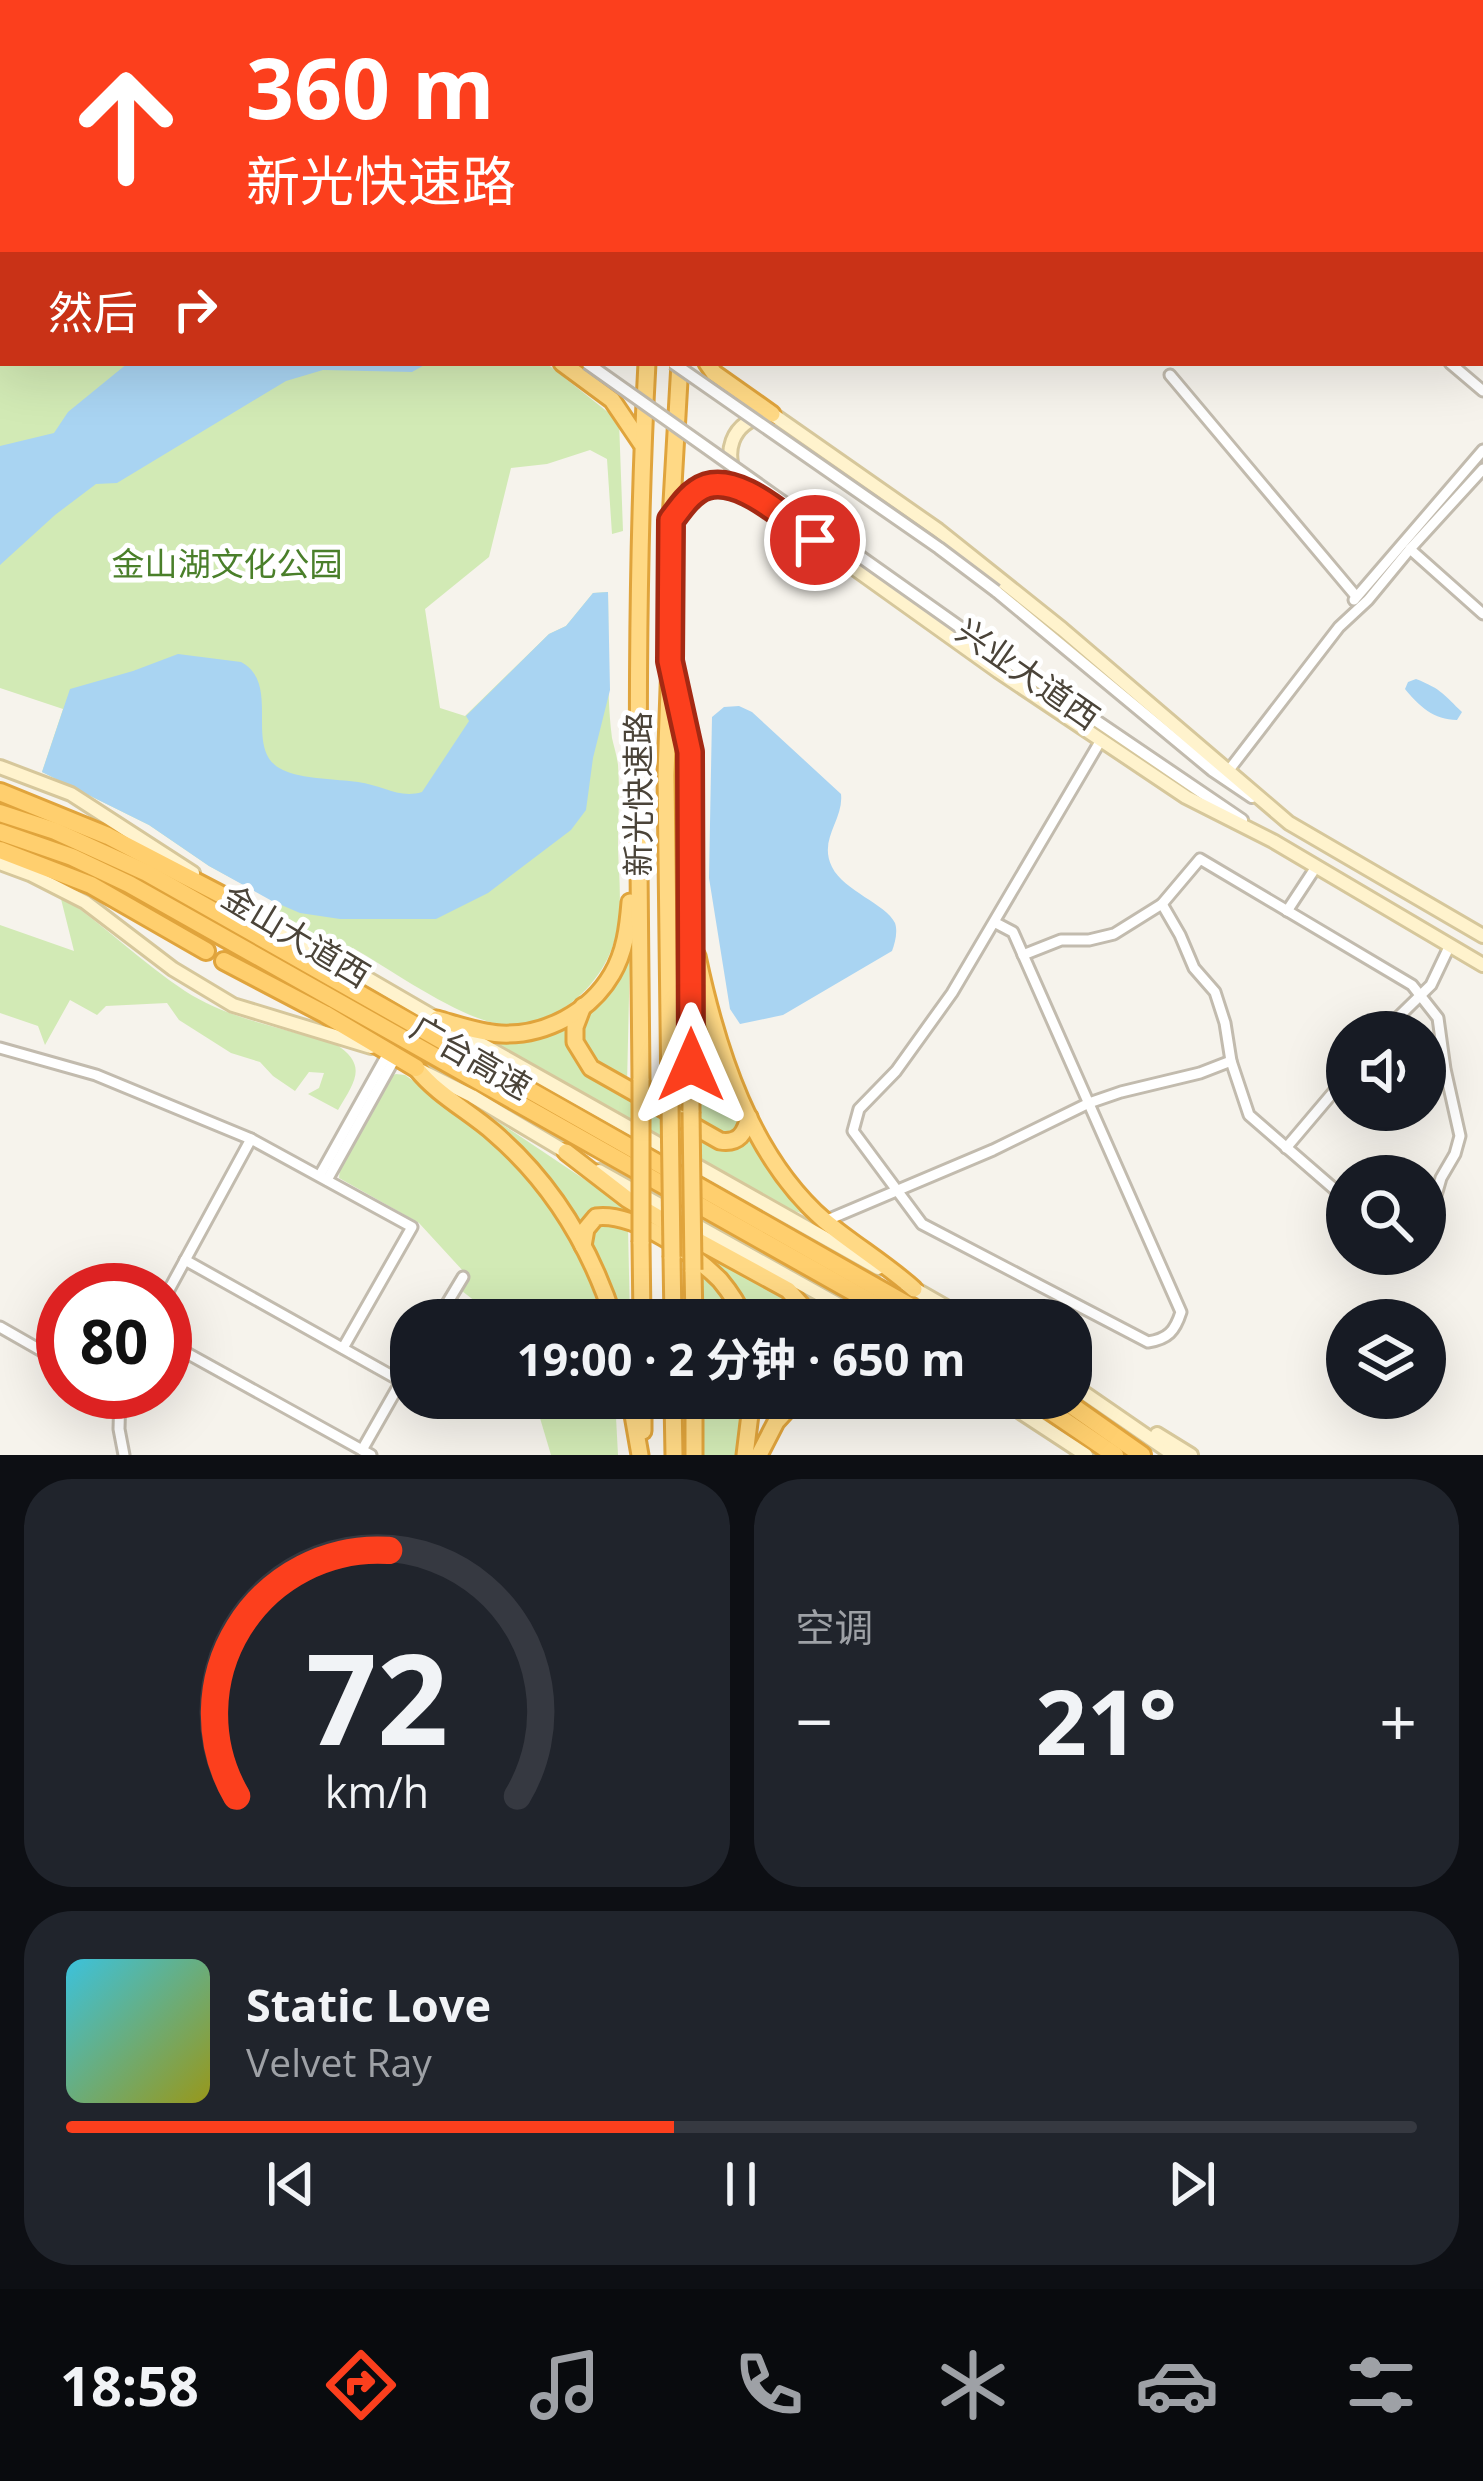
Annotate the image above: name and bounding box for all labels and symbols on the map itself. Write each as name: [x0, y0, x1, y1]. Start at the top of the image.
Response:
pin: [764, 489, 866, 591]
park label: 金山湖文化公园: [112, 541, 343, 586]
street label: 兴业大道西: [948, 608, 1109, 739]
street label: 新光快速路: [615, 712, 660, 877]
street label: 金山大道西: [214, 874, 379, 997]
position arrow: [628, 1002, 754, 1128]
street label: 广台高速: [403, 1004, 540, 1109]
speed limit sign: 80: [36, 1263, 192, 1419]

